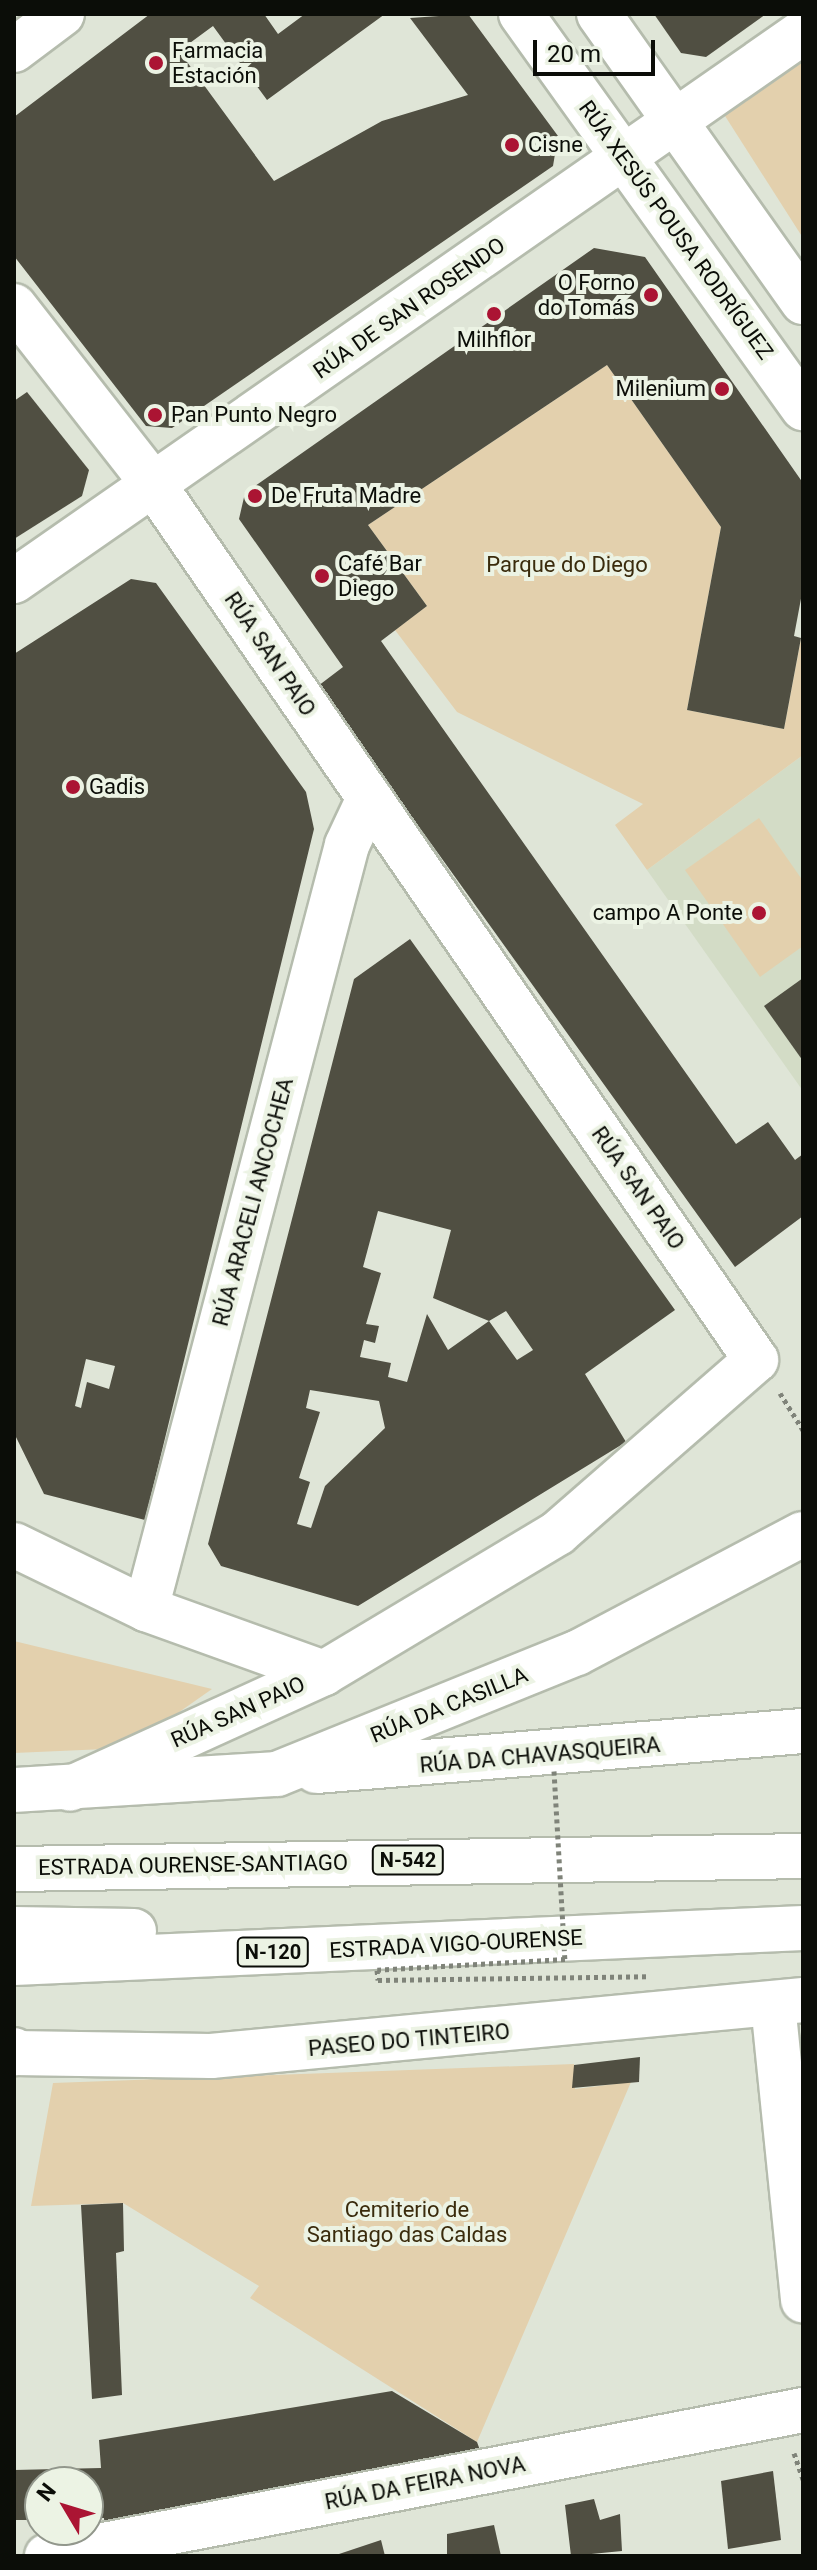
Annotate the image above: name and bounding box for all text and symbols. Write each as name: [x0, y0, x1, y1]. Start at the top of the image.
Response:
scale bar: [537, 24, 659, 74]
place label: Farmacia Estación: [172, 37, 263, 88]
text: 20 m: [547, 40, 601, 68]
marker: Farmacia Estación: [147, 54, 165, 72]
street label: RÚA XESÚS POUSA RODRÍGUEZ: [573, 96, 779, 364]
place label: Cisne: [528, 132, 583, 158]
marker: Cisne: [503, 136, 521, 154]
street label: RÚA DE SAN ROSENDO: [308, 232, 510, 384]
place label: O Forno do Tomás: [537, 269, 635, 320]
marker: O Forno do Tomás: [642, 286, 660, 304]
marker: Milhflor: [485, 305, 503, 323]
place label: Milhflor: [457, 327, 531, 353]
place label: Milenium: [616, 376, 706, 402]
marker: Milenium: [713, 380, 731, 398]
place label: Pan Punto Negro: [171, 402, 337, 428]
marker: Pan Punto Negro: [146, 406, 164, 424]
place label: De Fruta Madre: [271, 483, 421, 509]
marker: De Fruta Madre: [246, 487, 264, 505]
place label: Café Bar Diego: [338, 550, 422, 602]
park label: Parque do Diego: [486, 552, 648, 578]
marker: Café Bar Diego: [313, 567, 331, 585]
street label: RÚA SAN PAIO: [219, 587, 321, 721]
place label: Gadis: [89, 774, 145, 800]
marker: Gadis: [64, 778, 82, 796]
place label: campo A Ponte: [593, 900, 743, 926]
marker: campo A Ponte: [750, 904, 768, 922]
street label: RÚA ARACELI ANCOCHEA: [207, 1075, 299, 1329]
street label: RÚA SAN PAIO: [586, 1122, 690, 1254]
street label: RÚA DA CASILLA: [366, 1661, 532, 1749]
street label: RÚA SAN PAIO: [167, 1671, 309, 1753]
street label: RÚA DA CHAVASQUEIRA: [419, 1731, 661, 1779]
road number: N-542: [370, 1844, 446, 1876]
street label: ESTRADA OURENSE-SANTIAGO: [38, 1849, 348, 1881]
street label: ESTRADA VIGO-OURENSE: [329, 1924, 583, 1964]
road number: N-120: [235, 1936, 311, 1968]
street label: PASEO DO TINTEIRO: [307, 2018, 511, 2062]
park label: Cemiterio de Santiago das Caldas: [307, 2196, 507, 2248]
street label: RÚA DA FEIRA NOVA: [323, 2451, 527, 2515]
north arrow: [24, 2466, 104, 2546]
text: N: [32, 2478, 61, 2506]

